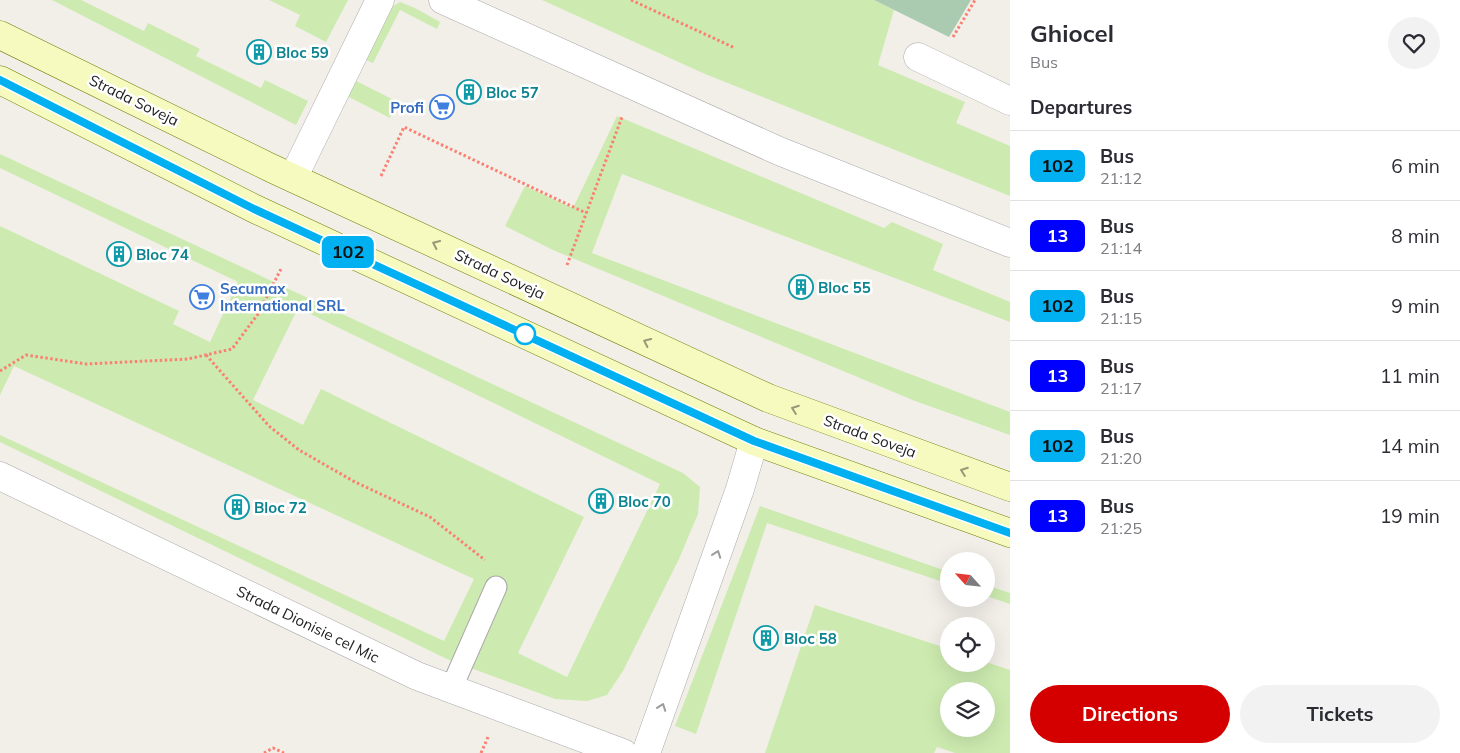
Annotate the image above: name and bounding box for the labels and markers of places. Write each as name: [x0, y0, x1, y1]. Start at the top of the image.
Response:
building icon: Bloc 59: [246, 39, 272, 65]
place label: Bloc 59: [276, 43, 329, 62]
building icon: Bloc 57: [456, 79, 482, 105]
place label: Bloc 57: [486, 83, 539, 102]
supermarket icon: Profi: [429, 94, 455, 120]
place label: Profi: [390, 98, 424, 117]
building icon: Bloc 74: [106, 241, 132, 267]
place label: Bloc 74: [136, 245, 189, 264]
building icon: Bloc 55: [788, 274, 814, 300]
place label: Bloc 55: [818, 278, 871, 297]
place label: Secumax International SRL: [220, 279, 345, 315]
supermarket icon: Secumax International SRL: [189, 284, 215, 310]
unlabelled marker: [514, 323, 536, 345]
building icon: Bloc 70: [588, 488, 614, 514]
place label: Bloc 70: [618, 492, 671, 511]
building icon: Bloc 72: [224, 494, 250, 520]
place label: Bloc 72: [254, 498, 307, 517]
building icon: Bloc 58: [753, 625, 779, 651]
place label: Bloc 58: [784, 629, 837, 648]

